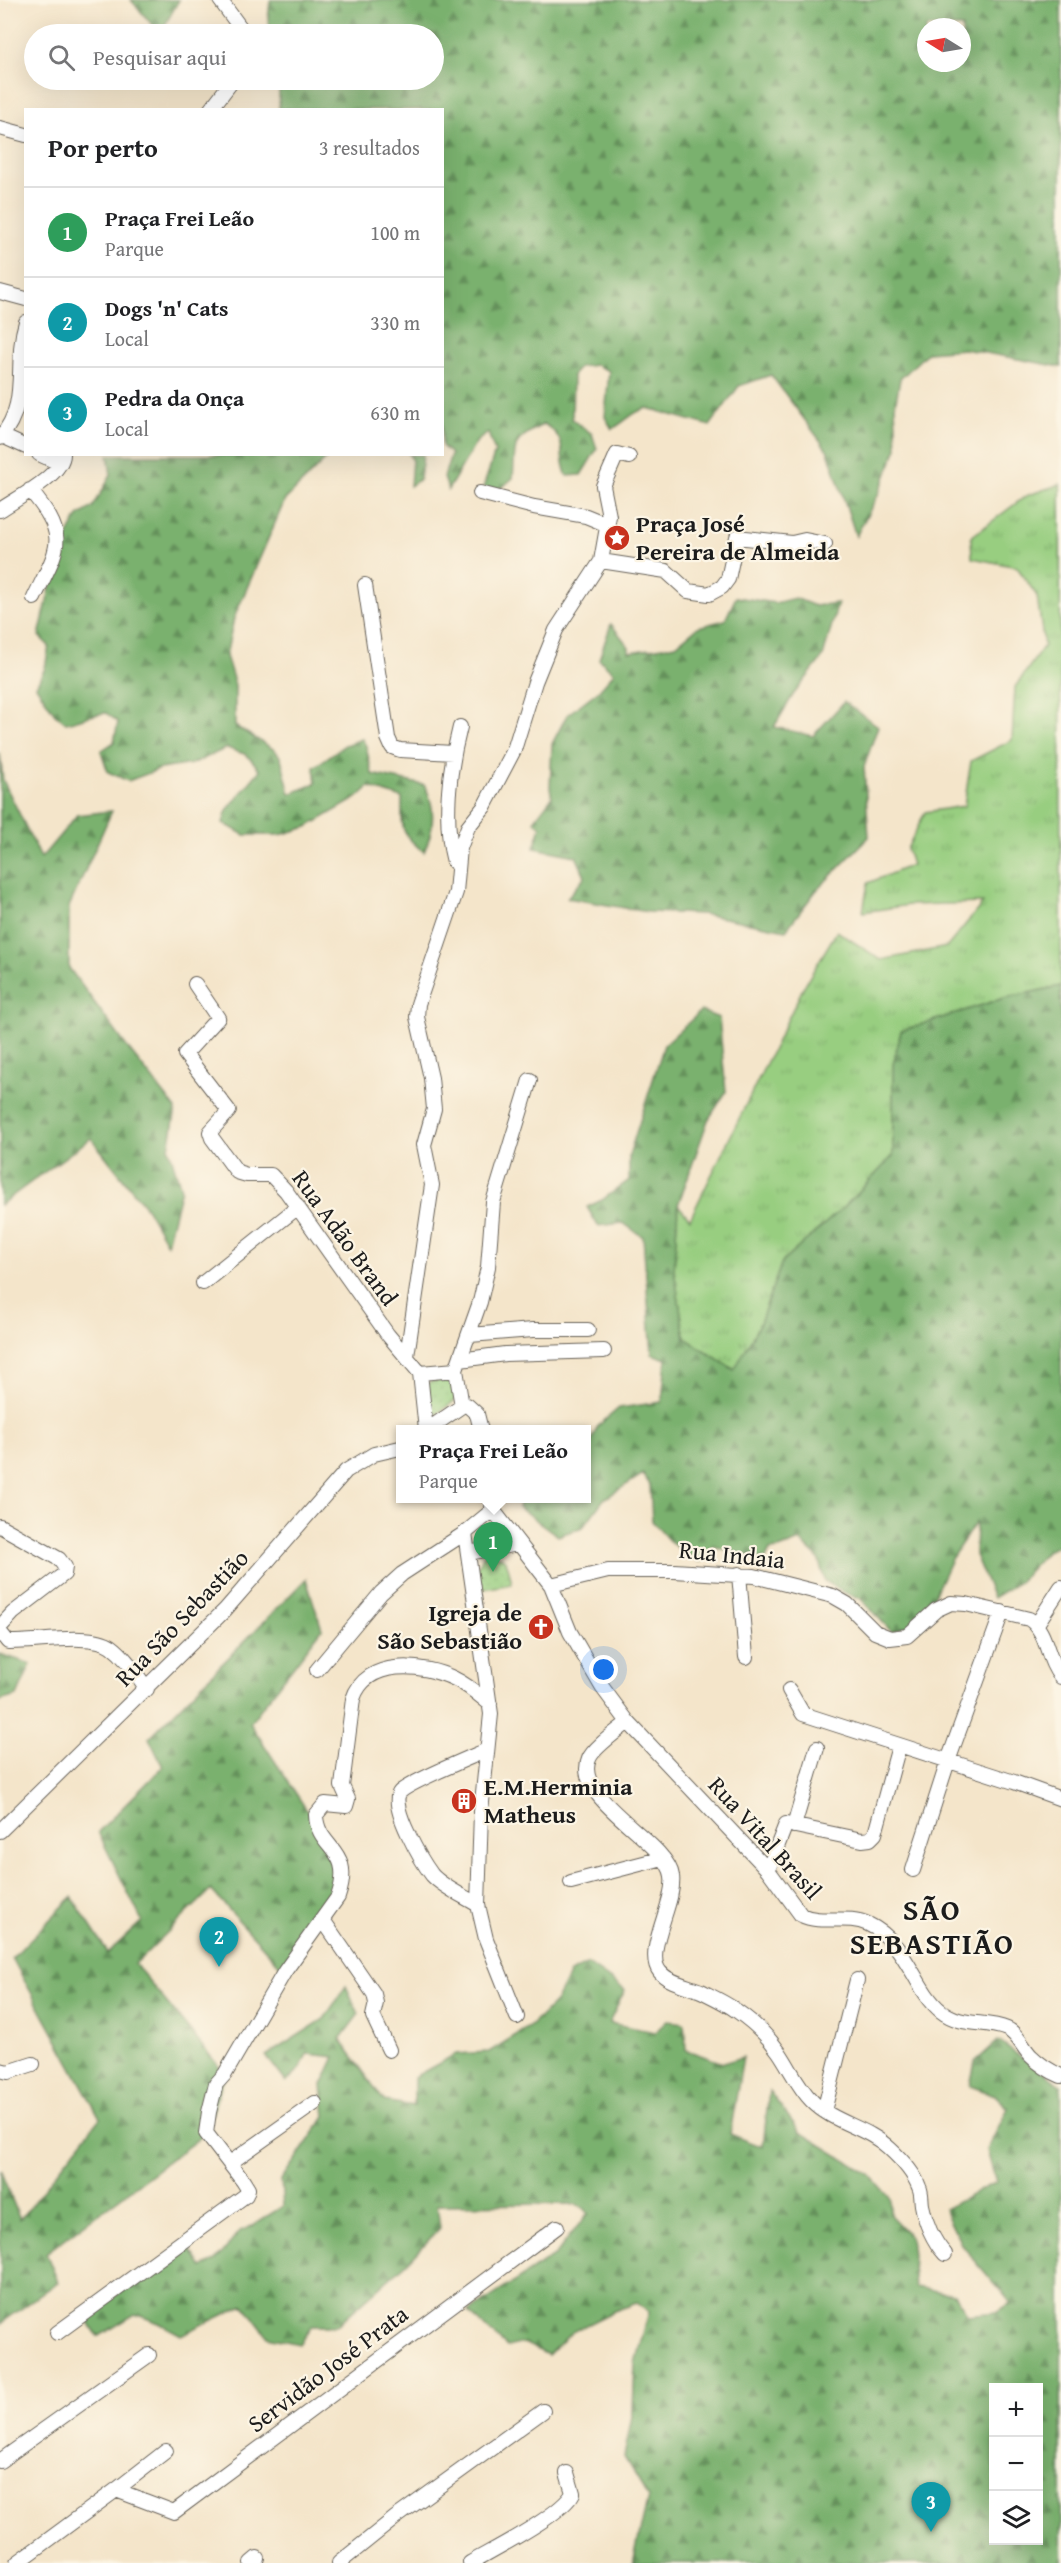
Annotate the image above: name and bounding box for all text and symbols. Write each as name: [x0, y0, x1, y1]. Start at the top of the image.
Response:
north arrow: [917, 18, 971, 72]
search box: [24, 24, 444, 90]
icon: search: [45, 41, 78, 74]
text: Pesquisar aqui: [93, 41, 227, 73]
text: Por perto: [48, 128, 158, 167]
text: 3 resultados: [319, 133, 420, 162]
text: Praça Frei Leão: [105, 202, 254, 234]
text: 1: [62, 218, 73, 247]
text: 100 m: [370, 218, 420, 247]
text: Parque: [105, 234, 164, 263]
text: Dogs 'n' Cats: [105, 292, 229, 324]
text: 2: [62, 308, 73, 337]
text: 330 m: [370, 308, 420, 337]
text: Local: [105, 324, 149, 353]
text: Pedra da Onça: [105, 382, 244, 414]
text: 3: [62, 398, 73, 427]
text: 630 m: [370, 398, 420, 427]
text: Local: [105, 414, 149, 443]
place label: Praça José Pereira de Almeida: [636, 506, 840, 569]
place icon: Praça José Pereira de Almeida: [602, 523, 632, 553]
street label: Rua Adão Brand: [284, 1162, 407, 1313]
popup: [396, 1425, 591, 1503]
text: Praça Frei Leão: [419, 1434, 568, 1466]
text: Parque: [419, 1466, 478, 1495]
pin: 1: [474, 1522, 512, 1572]
street label: Rua Indaia: [677, 1532, 788, 1578]
street label: Rua São Sebastião: [107, 1541, 256, 1694]
place label: Igreja de São Sebastião: [377, 1595, 522, 1658]
church icon: Igreja de São Sebastião: [526, 1612, 556, 1642]
your location: [589, 1655, 618, 1684]
street label: Rua Vital Brasil: [700, 1768, 831, 1907]
place label: E.M.Herminia Matheus: [484, 1769, 633, 1832]
building icon: E.M.Herminia Matheus: [449, 1786, 479, 1816]
district label: SÃO SEBASTIÃO: [850, 1887, 1014, 1965]
pin: 2: [200, 1918, 238, 1967]
street label: Servidão José Prata: [240, 2296, 416, 2441]
map controls: [989, 2383, 1043, 2545]
button: +: [989, 2383, 1043, 2437]
button: −: [989, 2437, 1043, 2491]
pin: 3: [912, 2482, 950, 2532]
button: layers: [989, 2491, 1043, 2545]

